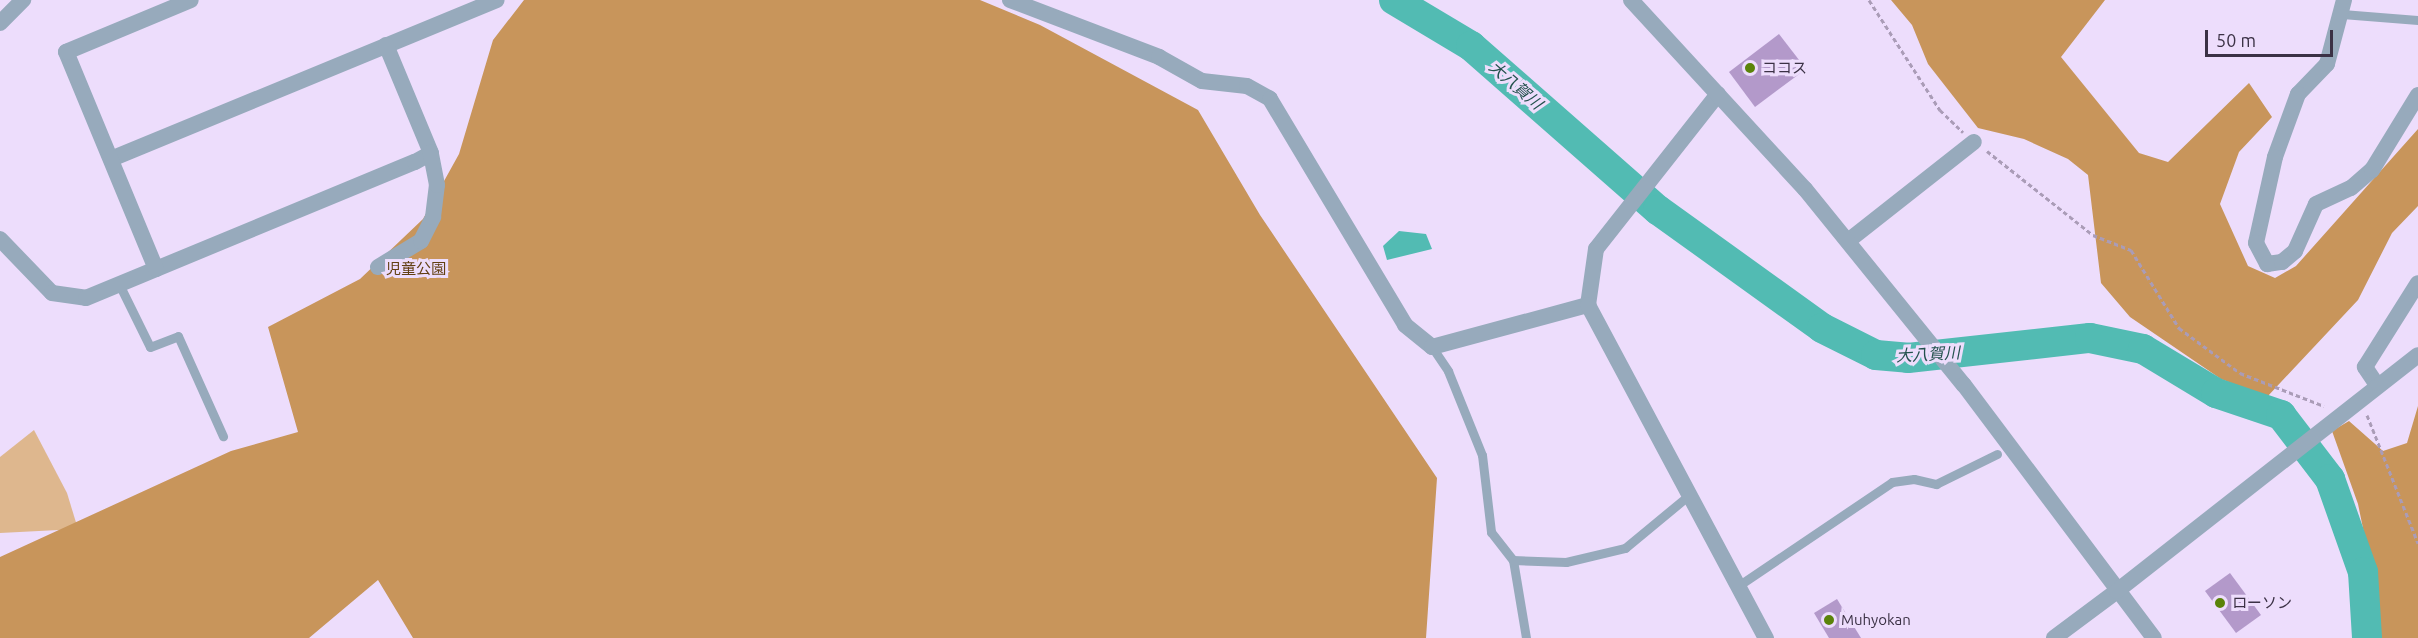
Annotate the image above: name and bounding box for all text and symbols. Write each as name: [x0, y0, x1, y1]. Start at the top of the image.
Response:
scale bar: [2208, 18, 2336, 56]
text: 50 m: [2216, 30, 2256, 50]
water label: 大八賀川: [1486, 57, 1546, 113]
place label: ココス: [1762, 59, 1807, 77]
marker: ココス: [1743, 61, 1757, 75]
park label: 児童公園: [386, 260, 446, 278]
water label: 大八賀川: [1896, 343, 1960, 365]
place label: ローソン: [2232, 594, 2292, 612]
marker: ローソン: [2213, 596, 2227, 610]
place label: Muhyokan: [1841, 611, 1911, 629]
marker: Muhyokan: [1822, 613, 1836, 627]

